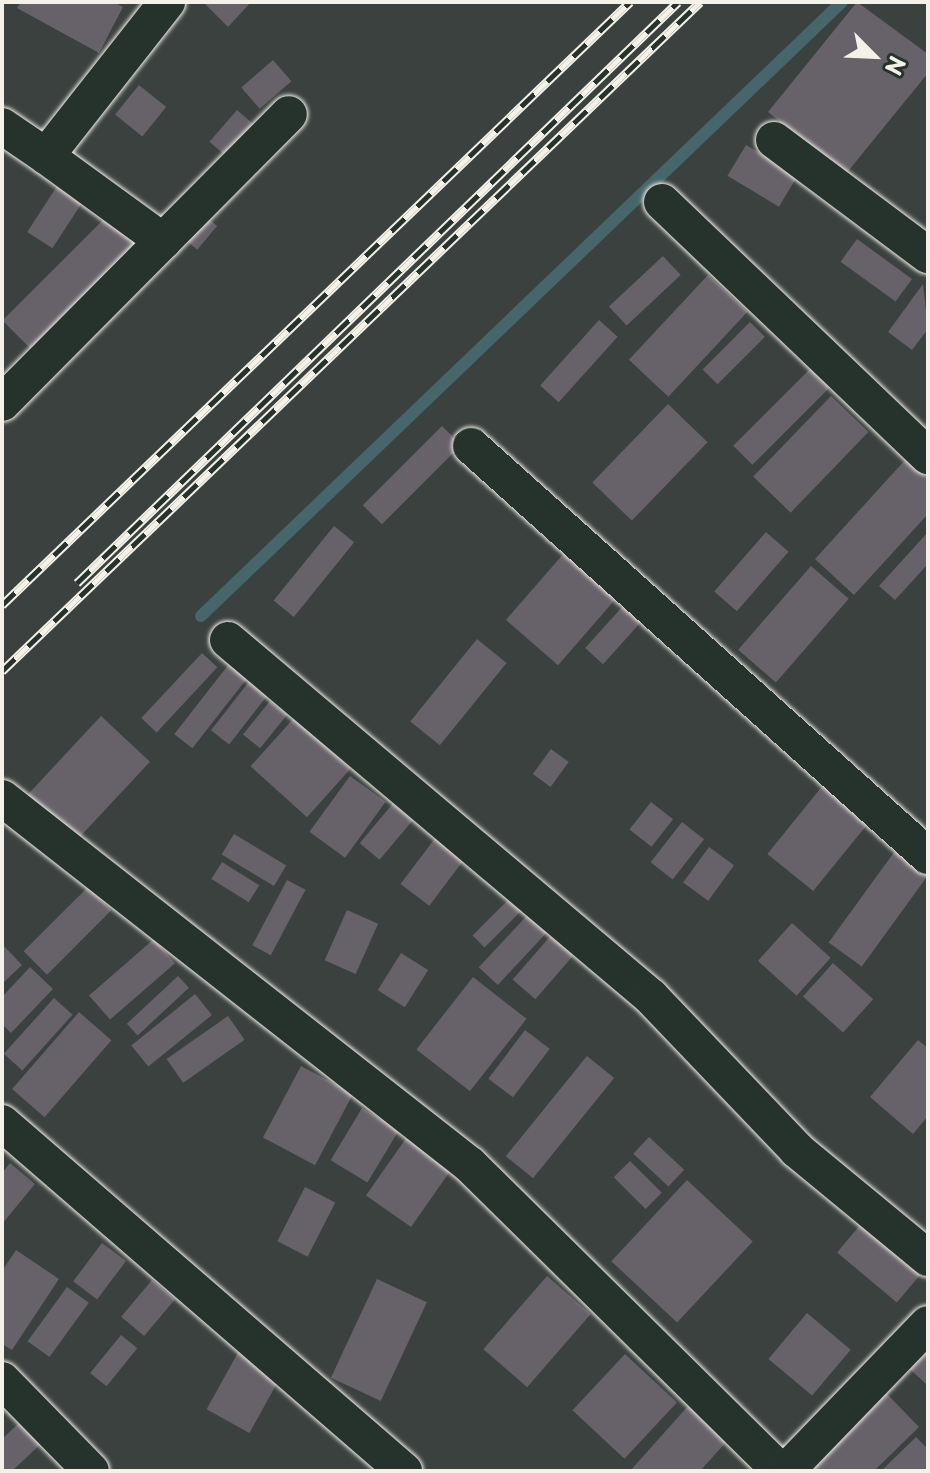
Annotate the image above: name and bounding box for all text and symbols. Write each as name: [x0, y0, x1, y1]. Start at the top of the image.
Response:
north arrow: [834, 16, 914, 96]
text: N: [878, 51, 915, 81]

